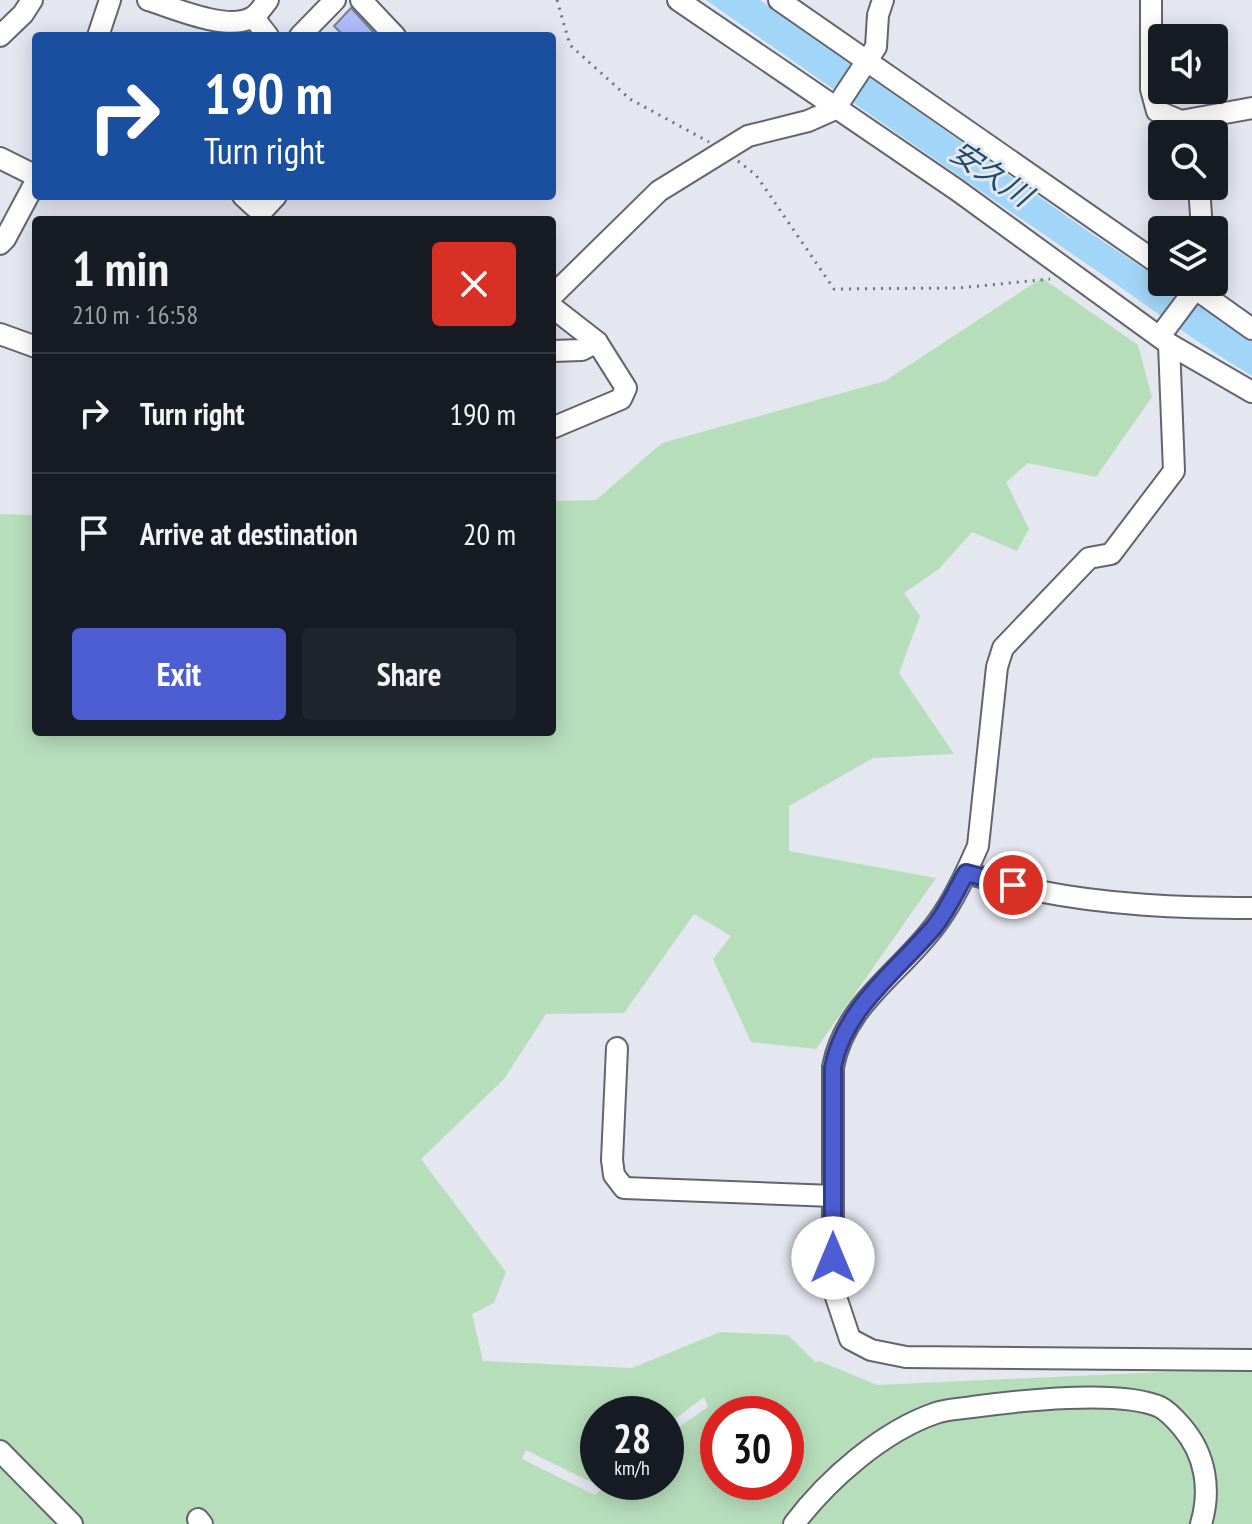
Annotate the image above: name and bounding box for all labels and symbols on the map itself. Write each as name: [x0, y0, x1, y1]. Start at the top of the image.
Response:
water label: 安久川: [944, 131, 1043, 216]
pin: [979, 851, 1047, 919]
position arrow: [791, 1216, 875, 1300]
speed limit sign: 30: [700, 1396, 804, 1500]

